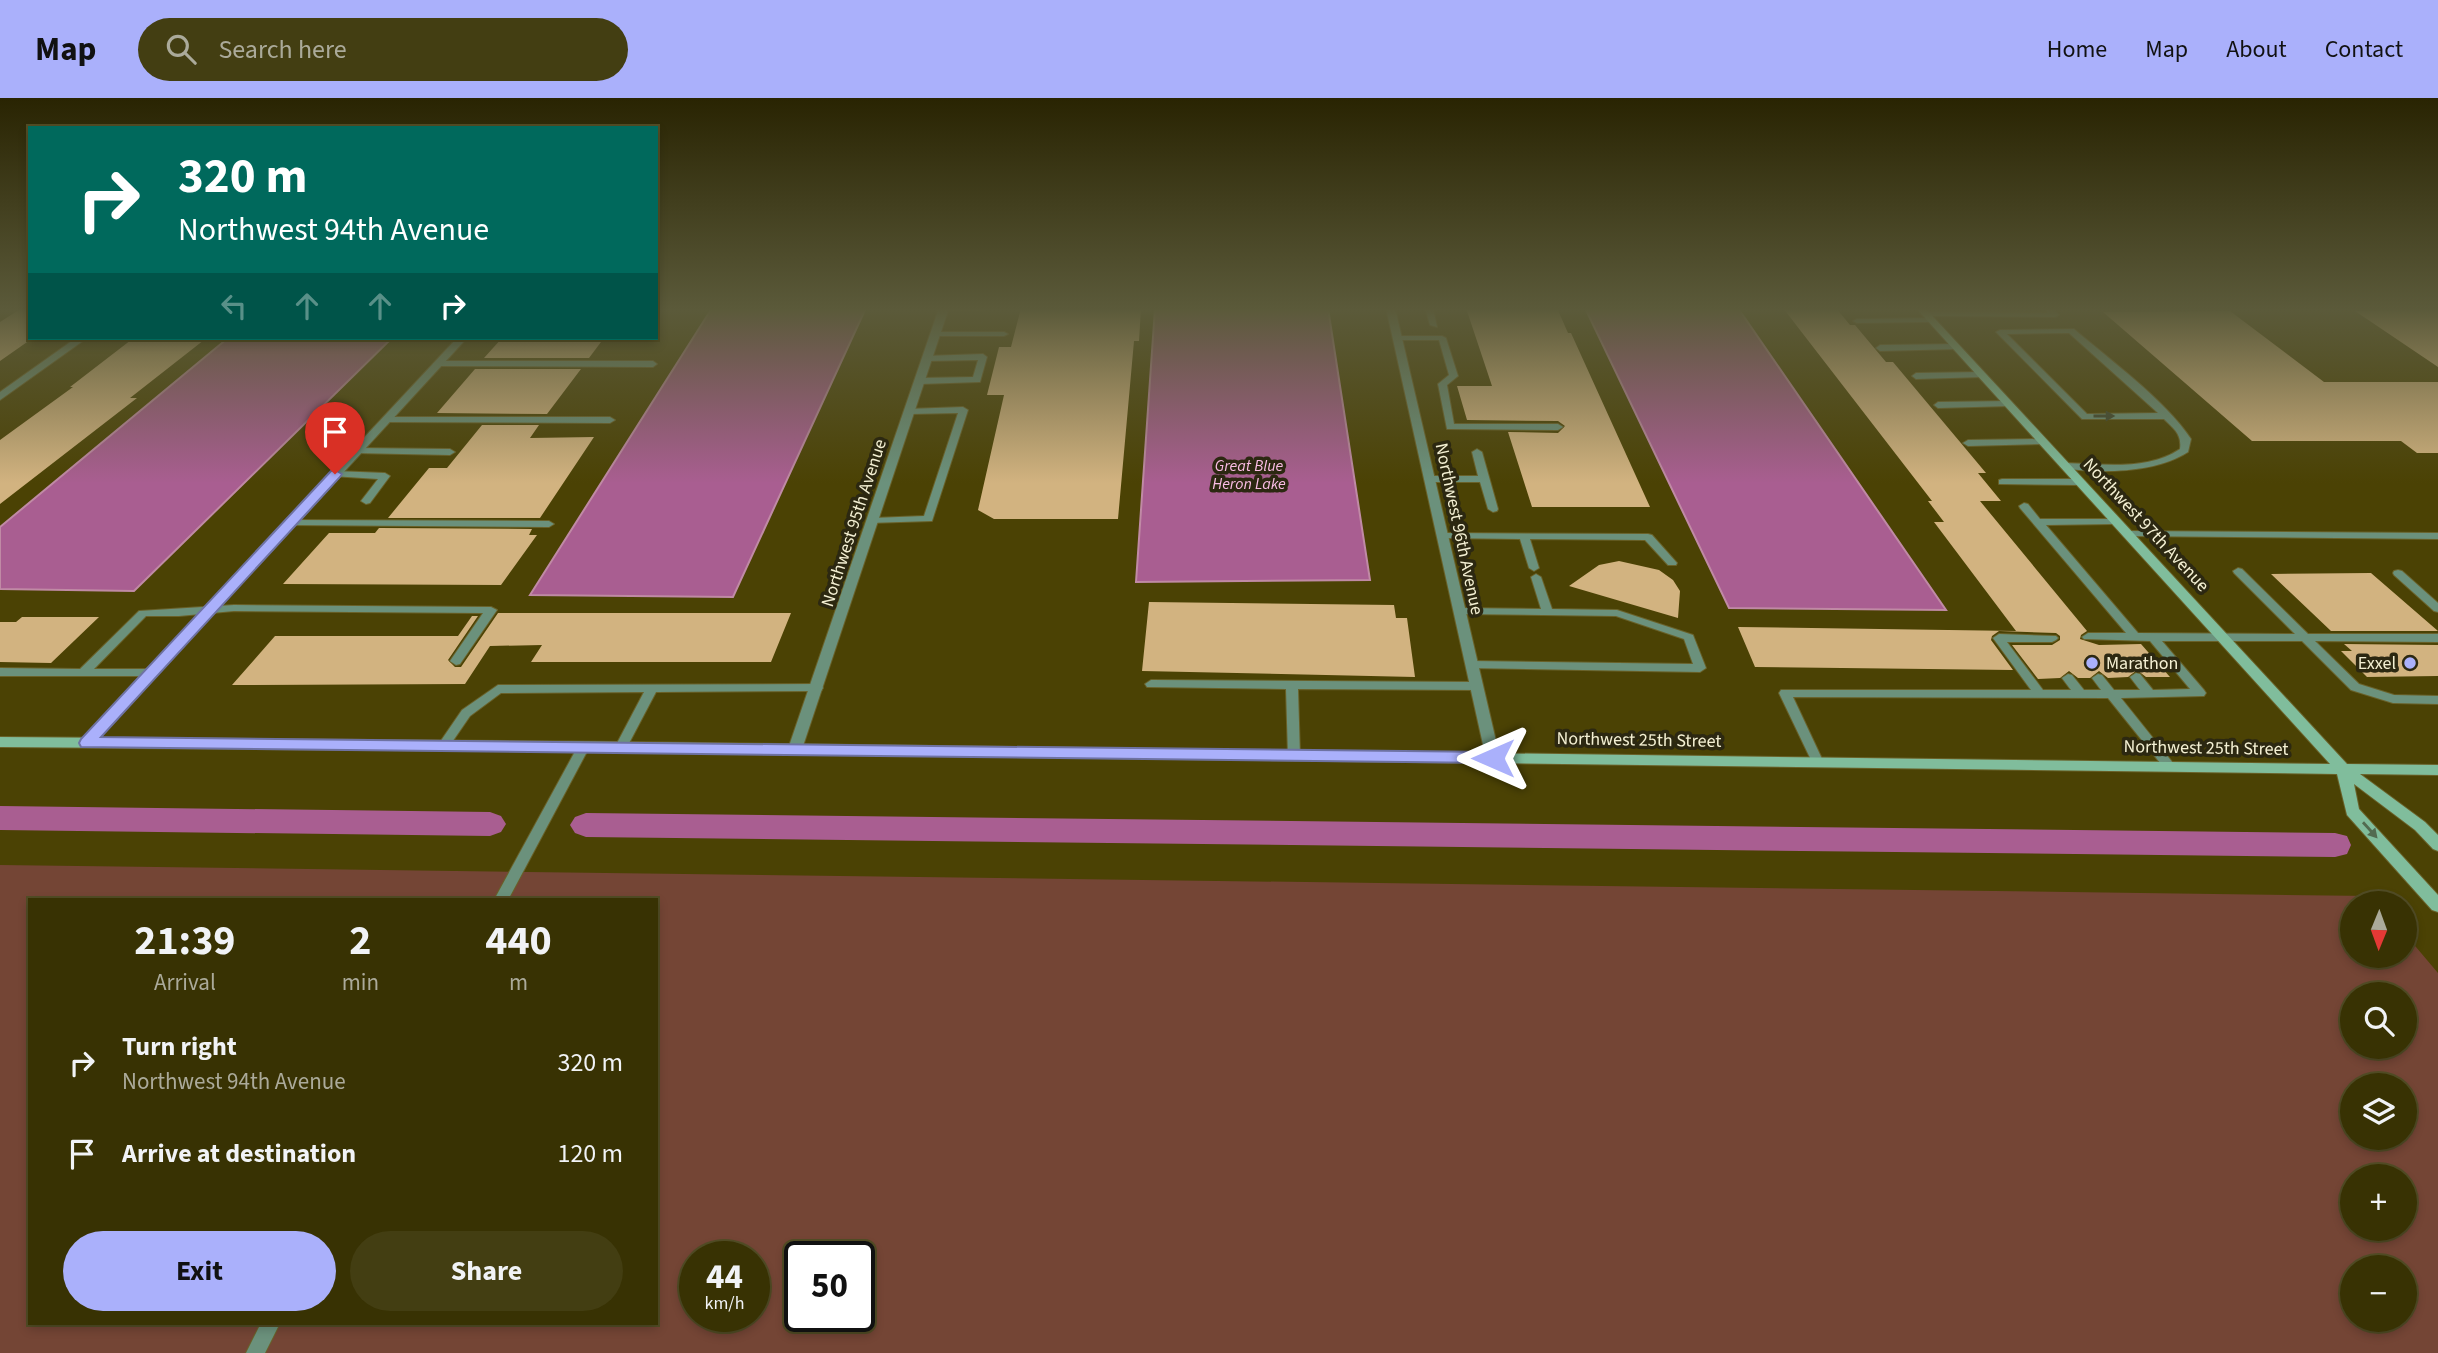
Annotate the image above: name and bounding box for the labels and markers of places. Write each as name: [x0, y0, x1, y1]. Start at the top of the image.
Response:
pin: [305, 402, 365, 474]
place label: Marathon: [2106, 651, 2178, 676]
place label: Exxel: [2358, 651, 2396, 676]
marker: Marathon: [2084, 655, 2100, 671]
marker: Exxel: [2402, 655, 2418, 671]

